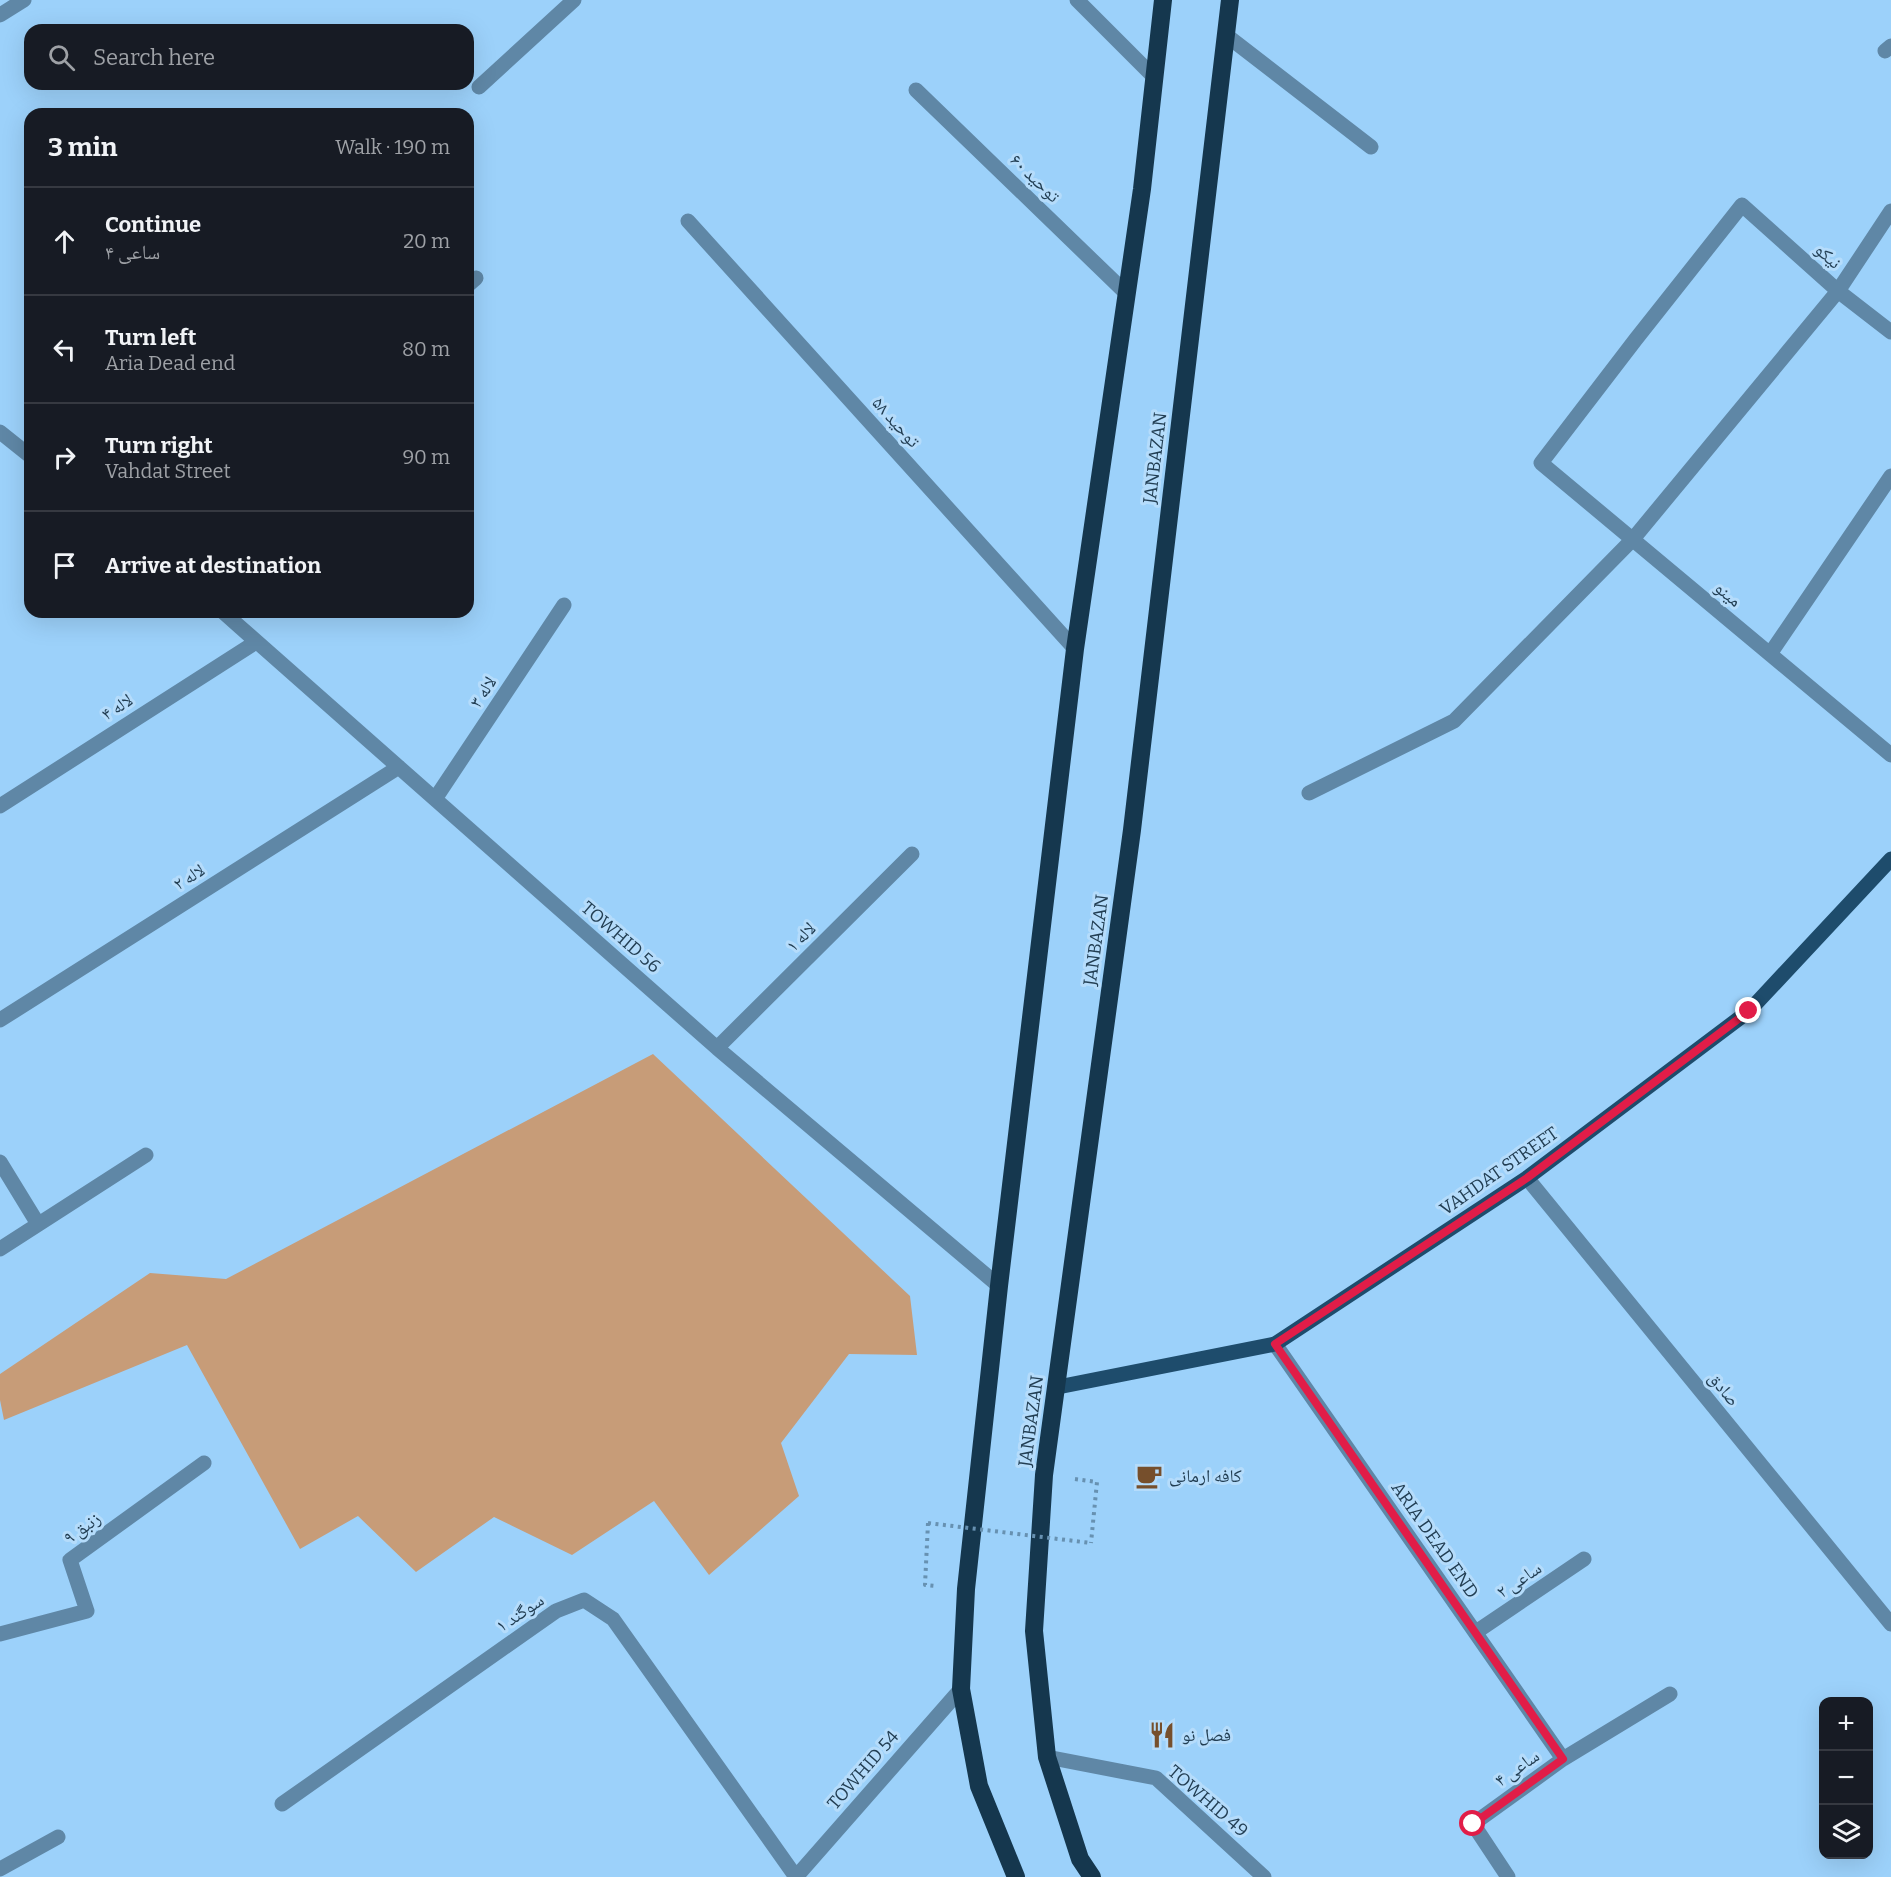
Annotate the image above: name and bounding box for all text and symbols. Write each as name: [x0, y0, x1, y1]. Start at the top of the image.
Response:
search box: [24, 24, 474, 90]
icon: search: [45, 41, 78, 74]
text: Search here: [93, 44, 215, 71]
text: 3 min: [48, 132, 117, 163]
text: Walk · 190 m: [335, 135, 450, 159]
street label: توحید ۶۰: [1005, 149, 1065, 207]
text: Continue: [105, 211, 201, 238]
icon: ahead: [48, 225, 81, 258]
text: 20 m: [403, 229, 450, 253]
street label: نیکو: [1810, 238, 1846, 274]
text: ساعی ۴: [105, 240, 160, 264]
text: Turn left: [105, 324, 197, 351]
icon: left: [48, 333, 81, 366]
text: 80 m: [402, 337, 450, 361]
text: Aria Dead end: [105, 351, 235, 375]
street label: توحید ۵۸: [867, 392, 925, 452]
street label: JANBAZAN: [1138, 411, 1172, 506]
text: Turn right: [105, 432, 213, 459]
icon: right: [48, 441, 81, 474]
text: 90 m: [402, 445, 450, 469]
text: Vahdat Street: [105, 459, 231, 483]
icon: arrive: [48, 549, 81, 582]
text: Arrive at destination: [105, 552, 321, 579]
street label: مینو: [1710, 576, 1746, 612]
street label: لاله ۳: [465, 672, 501, 712]
street label: لاله ۴: [97, 689, 137, 725]
street label: لاله ۲: [169, 859, 209, 895]
street label: JANBAZAN: [1079, 893, 1113, 988]
street label: TOWHID 56: [577, 897, 665, 977]
street label: لاله ۱: [782, 918, 820, 956]
route end: [1735, 997, 1761, 1023]
street label: VAHDAT STREET: [1436, 1122, 1563, 1220]
street label: صادق: [1704, 1367, 1744, 1411]
street label: JANBAZAN: [1014, 1374, 1048, 1469]
cafe icon: کافه ارمانی: [1134, 1461, 1164, 1491]
place label: کافه ارمانی: [1169, 1465, 1242, 1487]
street label: ARIA DEAD END: [1387, 1477, 1483, 1603]
street label: زنبق ۹: [59, 1507, 105, 1549]
street label: ساعی ۲: [1492, 1557, 1546, 1603]
street label: سوگند ۱: [492, 1589, 548, 1637]
map controls: [1819, 1697, 1873, 1859]
button: +: [1819, 1697, 1873, 1751]
restaurant icon: فصل نو: [1147, 1720, 1177, 1750]
place label: فصل نو: [1182, 1724, 1231, 1746]
street label: TOWHID 54: [823, 1725, 904, 1814]
street label: ساعی ۴: [1490, 1745, 1544, 1791]
button: −: [1819, 1751, 1873, 1805]
street label: TOWHID 49: [1164, 1760, 1252, 1842]
button: layers: [1819, 1805, 1873, 1859]
route start: [1459, 1810, 1485, 1836]

